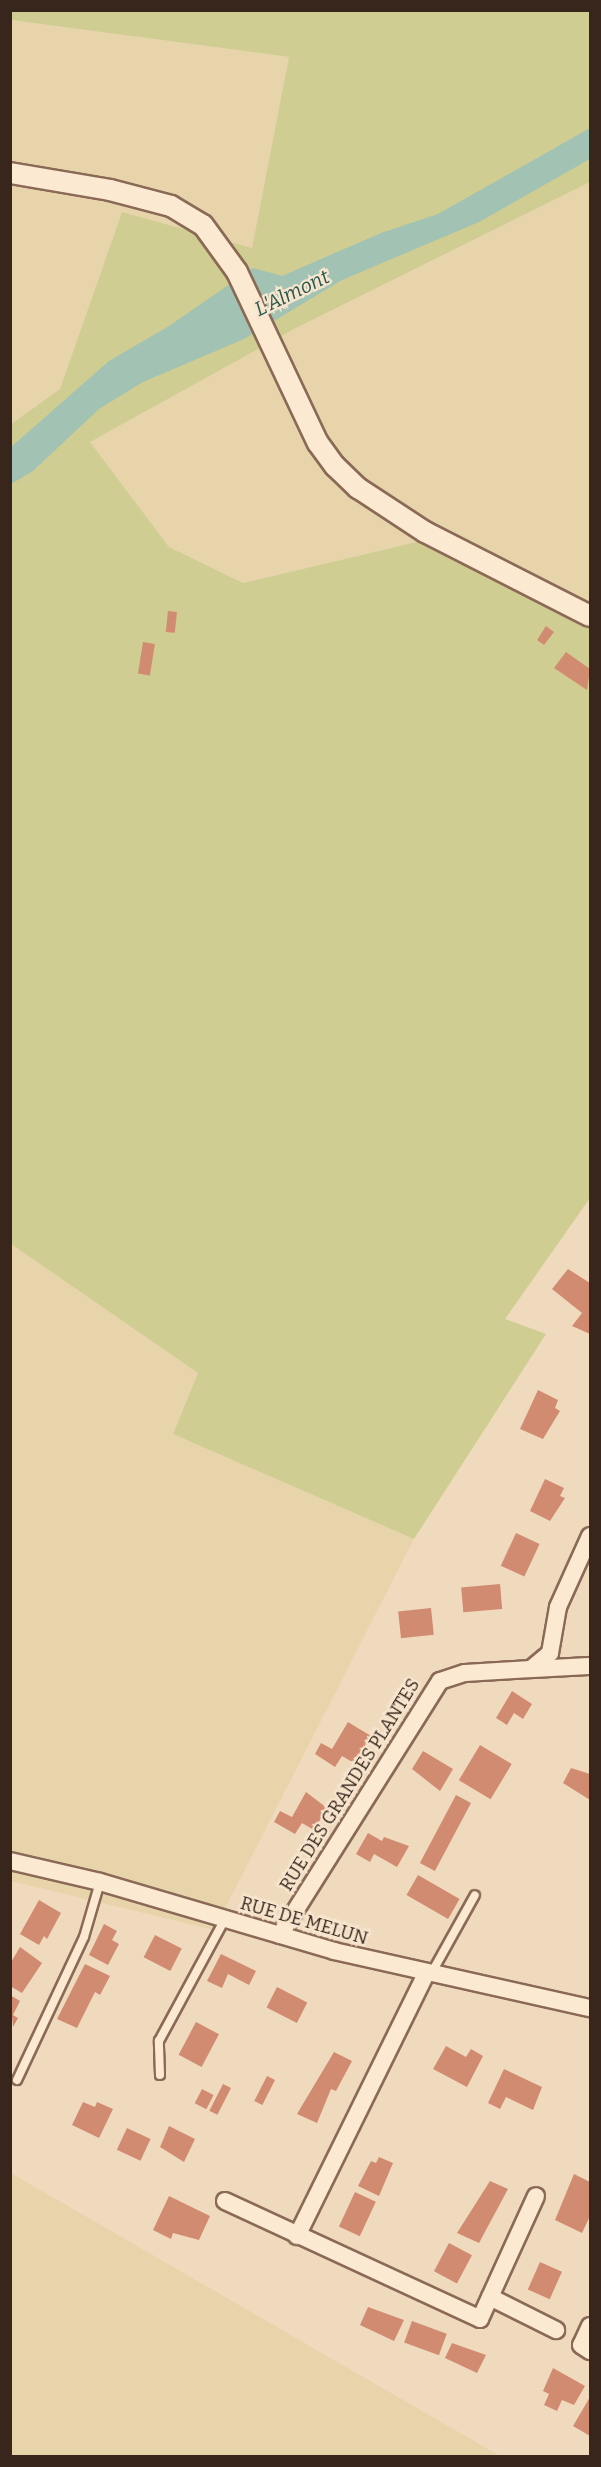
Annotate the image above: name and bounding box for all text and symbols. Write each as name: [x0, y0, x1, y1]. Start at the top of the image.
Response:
water label: L'Almont: [251, 265, 333, 321]
street label: RUE DES GRANDES PLANTES: [276, 1675, 424, 1895]
street label: RUE DE MELUN: [238, 1893, 370, 1949]

